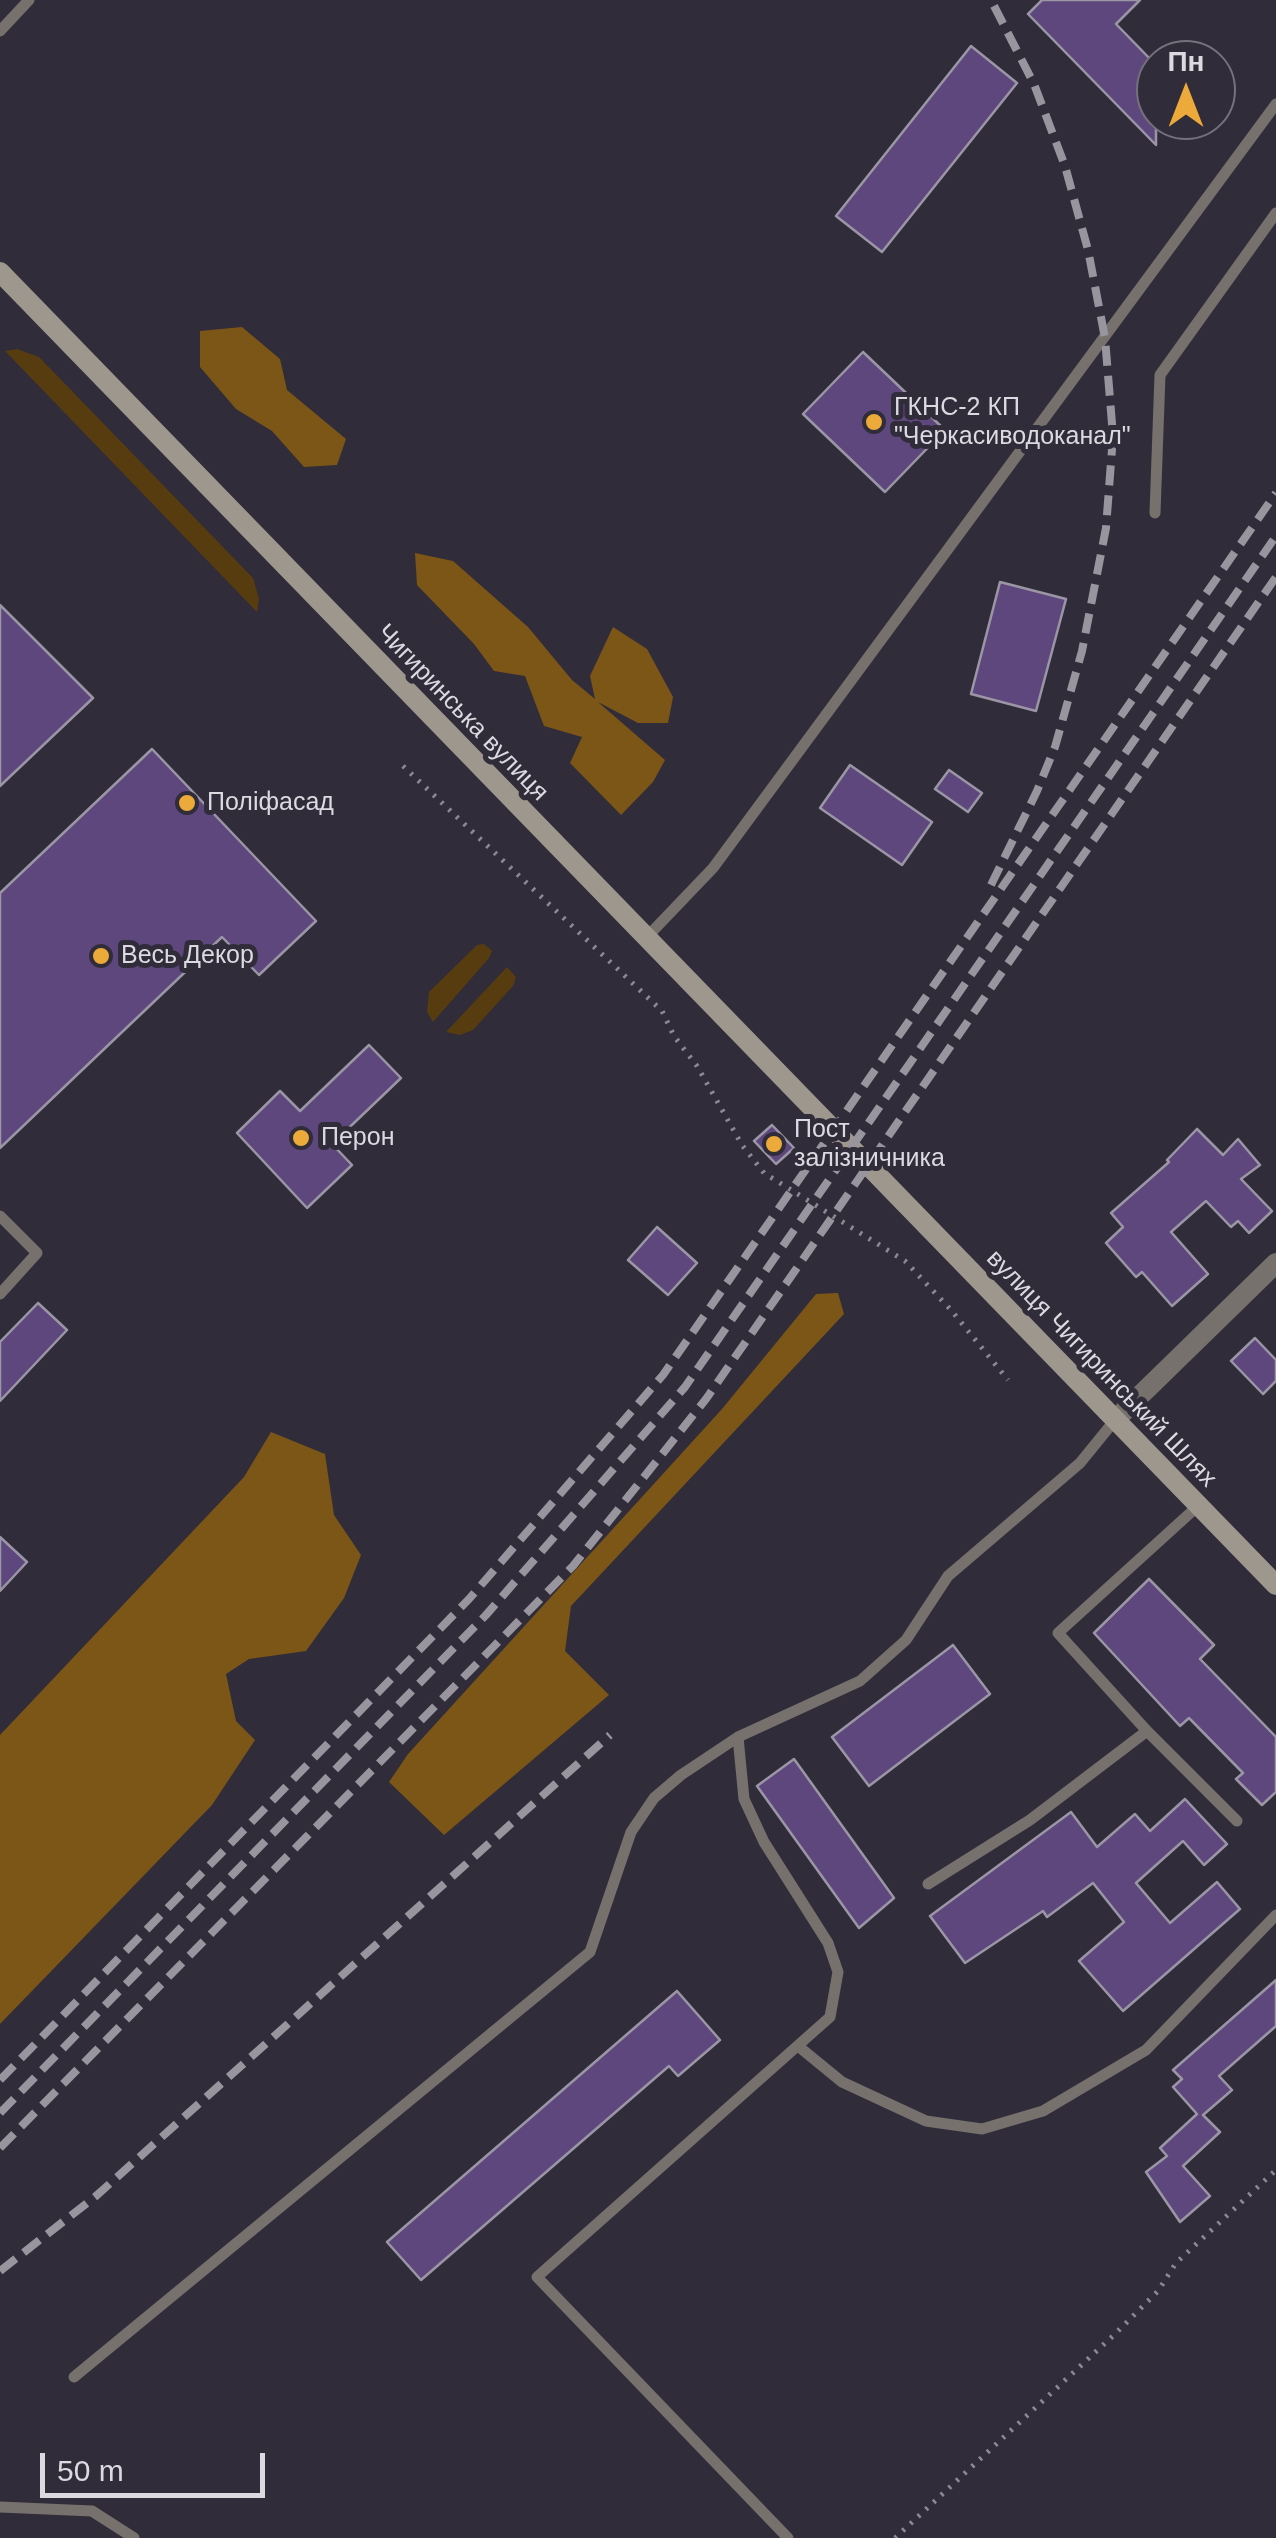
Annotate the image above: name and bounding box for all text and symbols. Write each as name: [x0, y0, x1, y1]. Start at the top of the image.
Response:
north arrow: [1136, 40, 1236, 140]
text: Пн: [1167, 46, 1205, 77]
place label: ГКНС-2 КП "Черкасиводоканал": [894, 393, 1131, 452]
marker: ГКНС-2 КП "Черкасиводоканал": [863, 411, 885, 433]
street label: Чигиринська вулиця: [370, 618, 554, 808]
place label: Поліфасад: [207, 788, 334, 818]
marker: Поліфасад: [176, 792, 198, 814]
place label: Весь Декор: [121, 941, 254, 971]
marker: Весь Декор: [90, 945, 112, 967]
place label: Пост залізничника: [794, 1115, 945, 1174]
place label: Перон: [321, 1123, 394, 1153]
marker: Перон: [290, 1127, 312, 1149]
marker: Пост залізничника: [763, 1133, 785, 1155]
street label: вулиця Чигиринський Шлях: [980, 1244, 1222, 1494]
scale bar: [45, 2433, 270, 2495]
text: 50 m: [57, 2454, 124, 2487]

